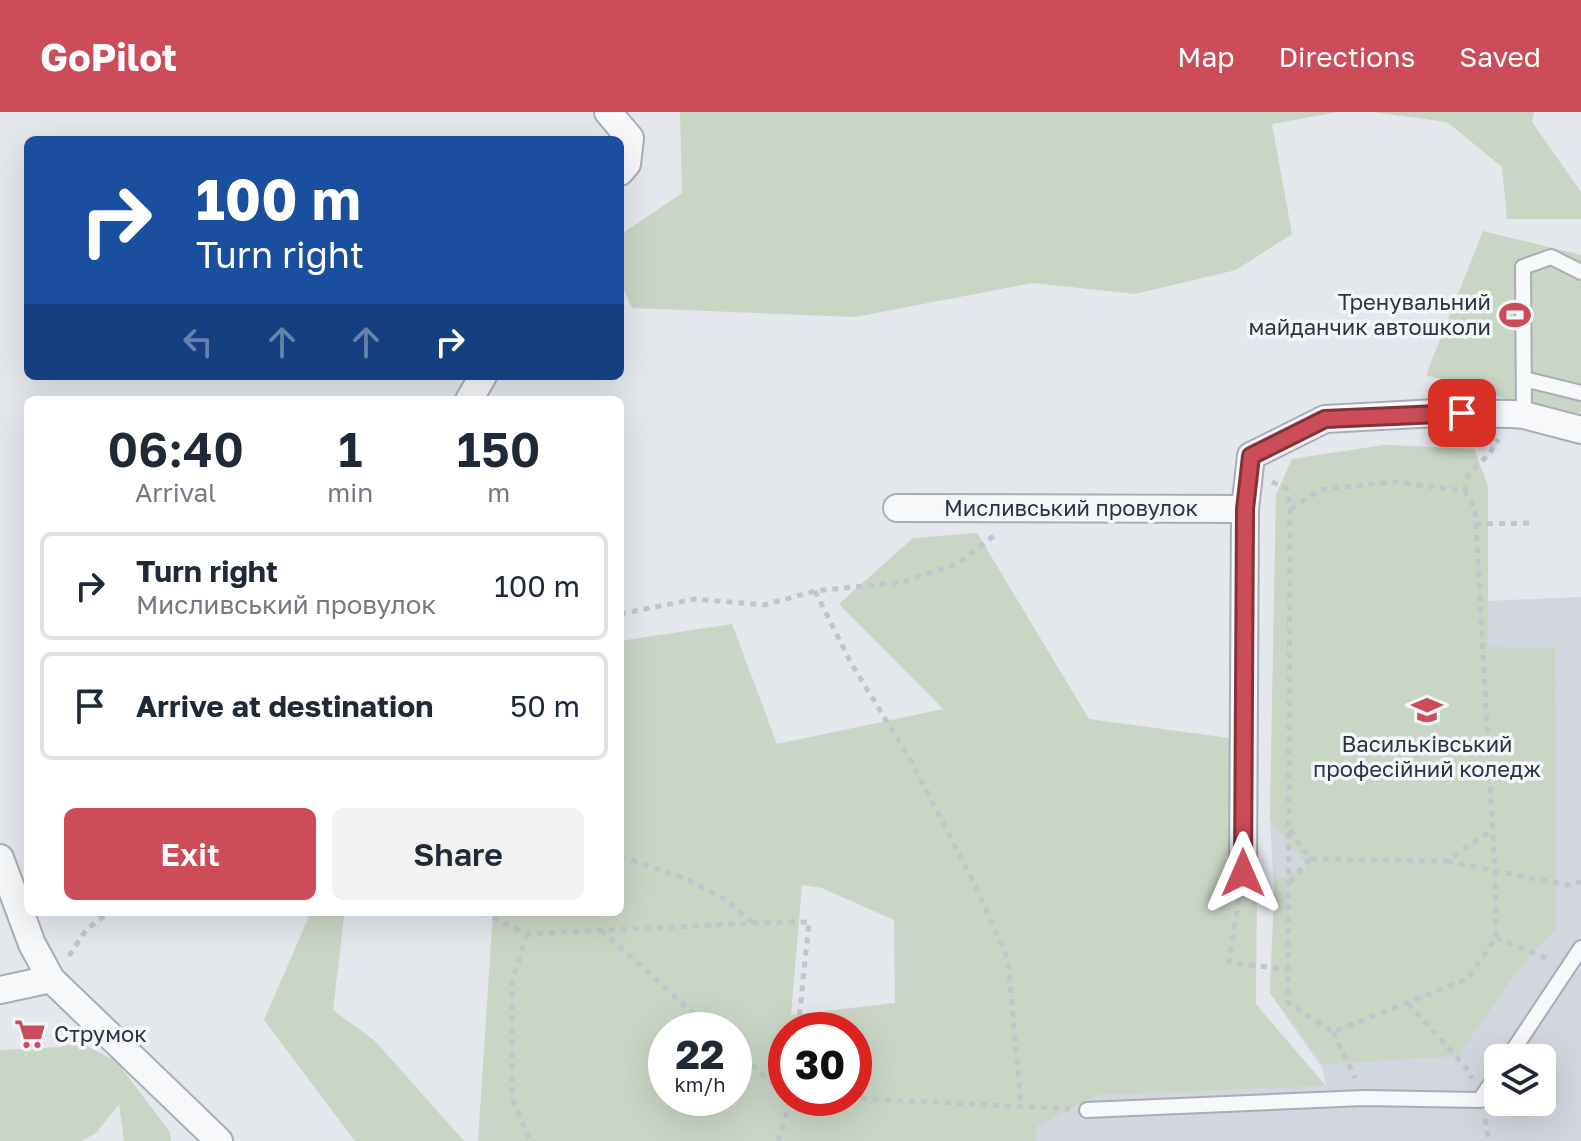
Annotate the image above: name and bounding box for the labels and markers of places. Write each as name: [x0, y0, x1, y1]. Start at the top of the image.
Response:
place label: Тренувальний майданчик автошколи: [1248, 288, 1491, 340]
sports icon: Тренувальний майданчик автошколи: [1498, 298, 1532, 332]
pin: [1428, 379, 1496, 447]
school or university icon: Васильківський професійний коледж: [1410, 693, 1444, 727]
place label: Васильківський професійний коледж: [1313, 730, 1541, 782]
supermarket icon: Струмок: [13, 1017, 47, 1051]
place label: Струмок: [54, 1020, 147, 1047]

